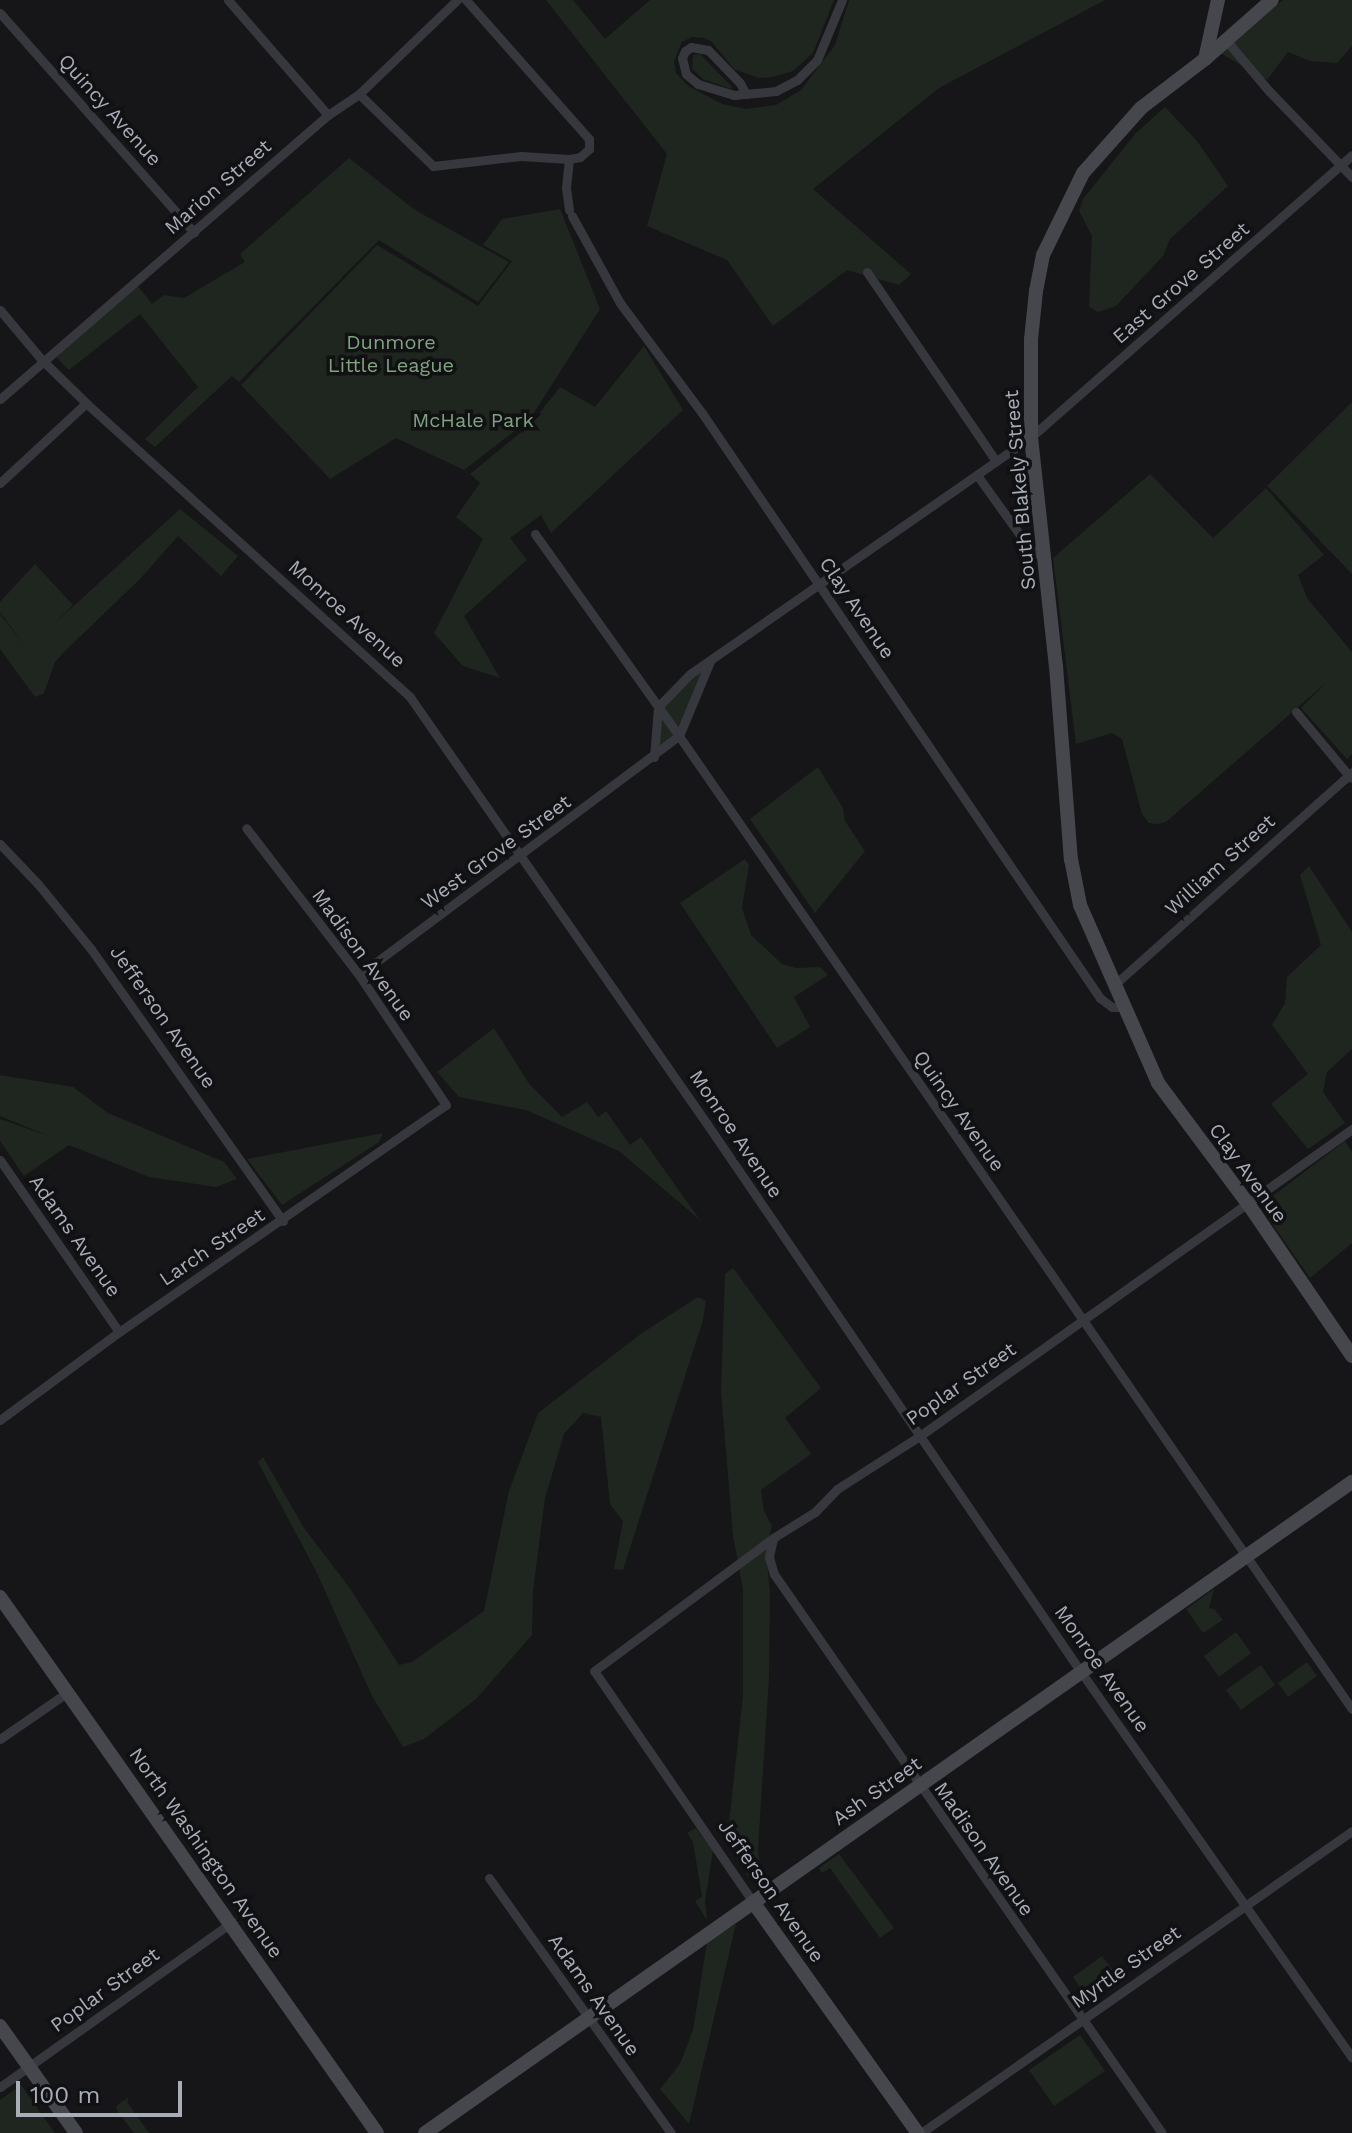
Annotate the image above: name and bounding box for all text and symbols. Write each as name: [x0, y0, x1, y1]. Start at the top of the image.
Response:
street label: Quincy Avenue: [53, 49, 167, 171]
street label: Marion Street: [160, 134, 276, 240]
street label: East Grove Street: [1108, 217, 1254, 349]
park label: Dunmore Little League: [328, 330, 454, 377]
street label: South Blakely Street: [999, 389, 1041, 591]
park label: McHale Park: [412, 408, 534, 432]
street label: Clay Avenue: [814, 552, 900, 664]
street label: Monroe Avenue: [283, 555, 411, 673]
street label: West Grove Street: [416, 790, 576, 914]
street label: William Street: [1160, 809, 1280, 921]
street label: Madison Avenue: [307, 884, 419, 1026]
street label: Jefferson Avenue: [104, 941, 222, 1093]
street label: Quincy Avenue: [908, 1045, 1010, 1177]
street label: Monroe Avenue: [684, 1065, 788, 1203]
street label: Clay Avenue: [1203, 1118, 1293, 1228]
street label: Adams Avenue: [24, 1170, 126, 1302]
street label: Larch Street: [155, 1203, 269, 1291]
street label: Poplar Street: [901, 1337, 1021, 1431]
street label: Monroe Avenue: [1049, 1601, 1155, 1737]
street label: North Washington Avenue: [124, 1743, 288, 1963]
street label: Ash Street: [828, 1752, 926, 1830]
street label: Madison Avenue: [929, 1777, 1039, 1921]
street label: Jefferson Avenue: [712, 1815, 830, 1967]
street label: Myrtle Street: [1067, 1920, 1185, 2014]
street label: Adams Avenue: [543, 1929, 645, 2061]
street label: Poplar Street: [46, 1942, 164, 2038]
scale bar: [20, 2065, 186, 2115]
text: 100 m: [30, 2081, 100, 2109]

